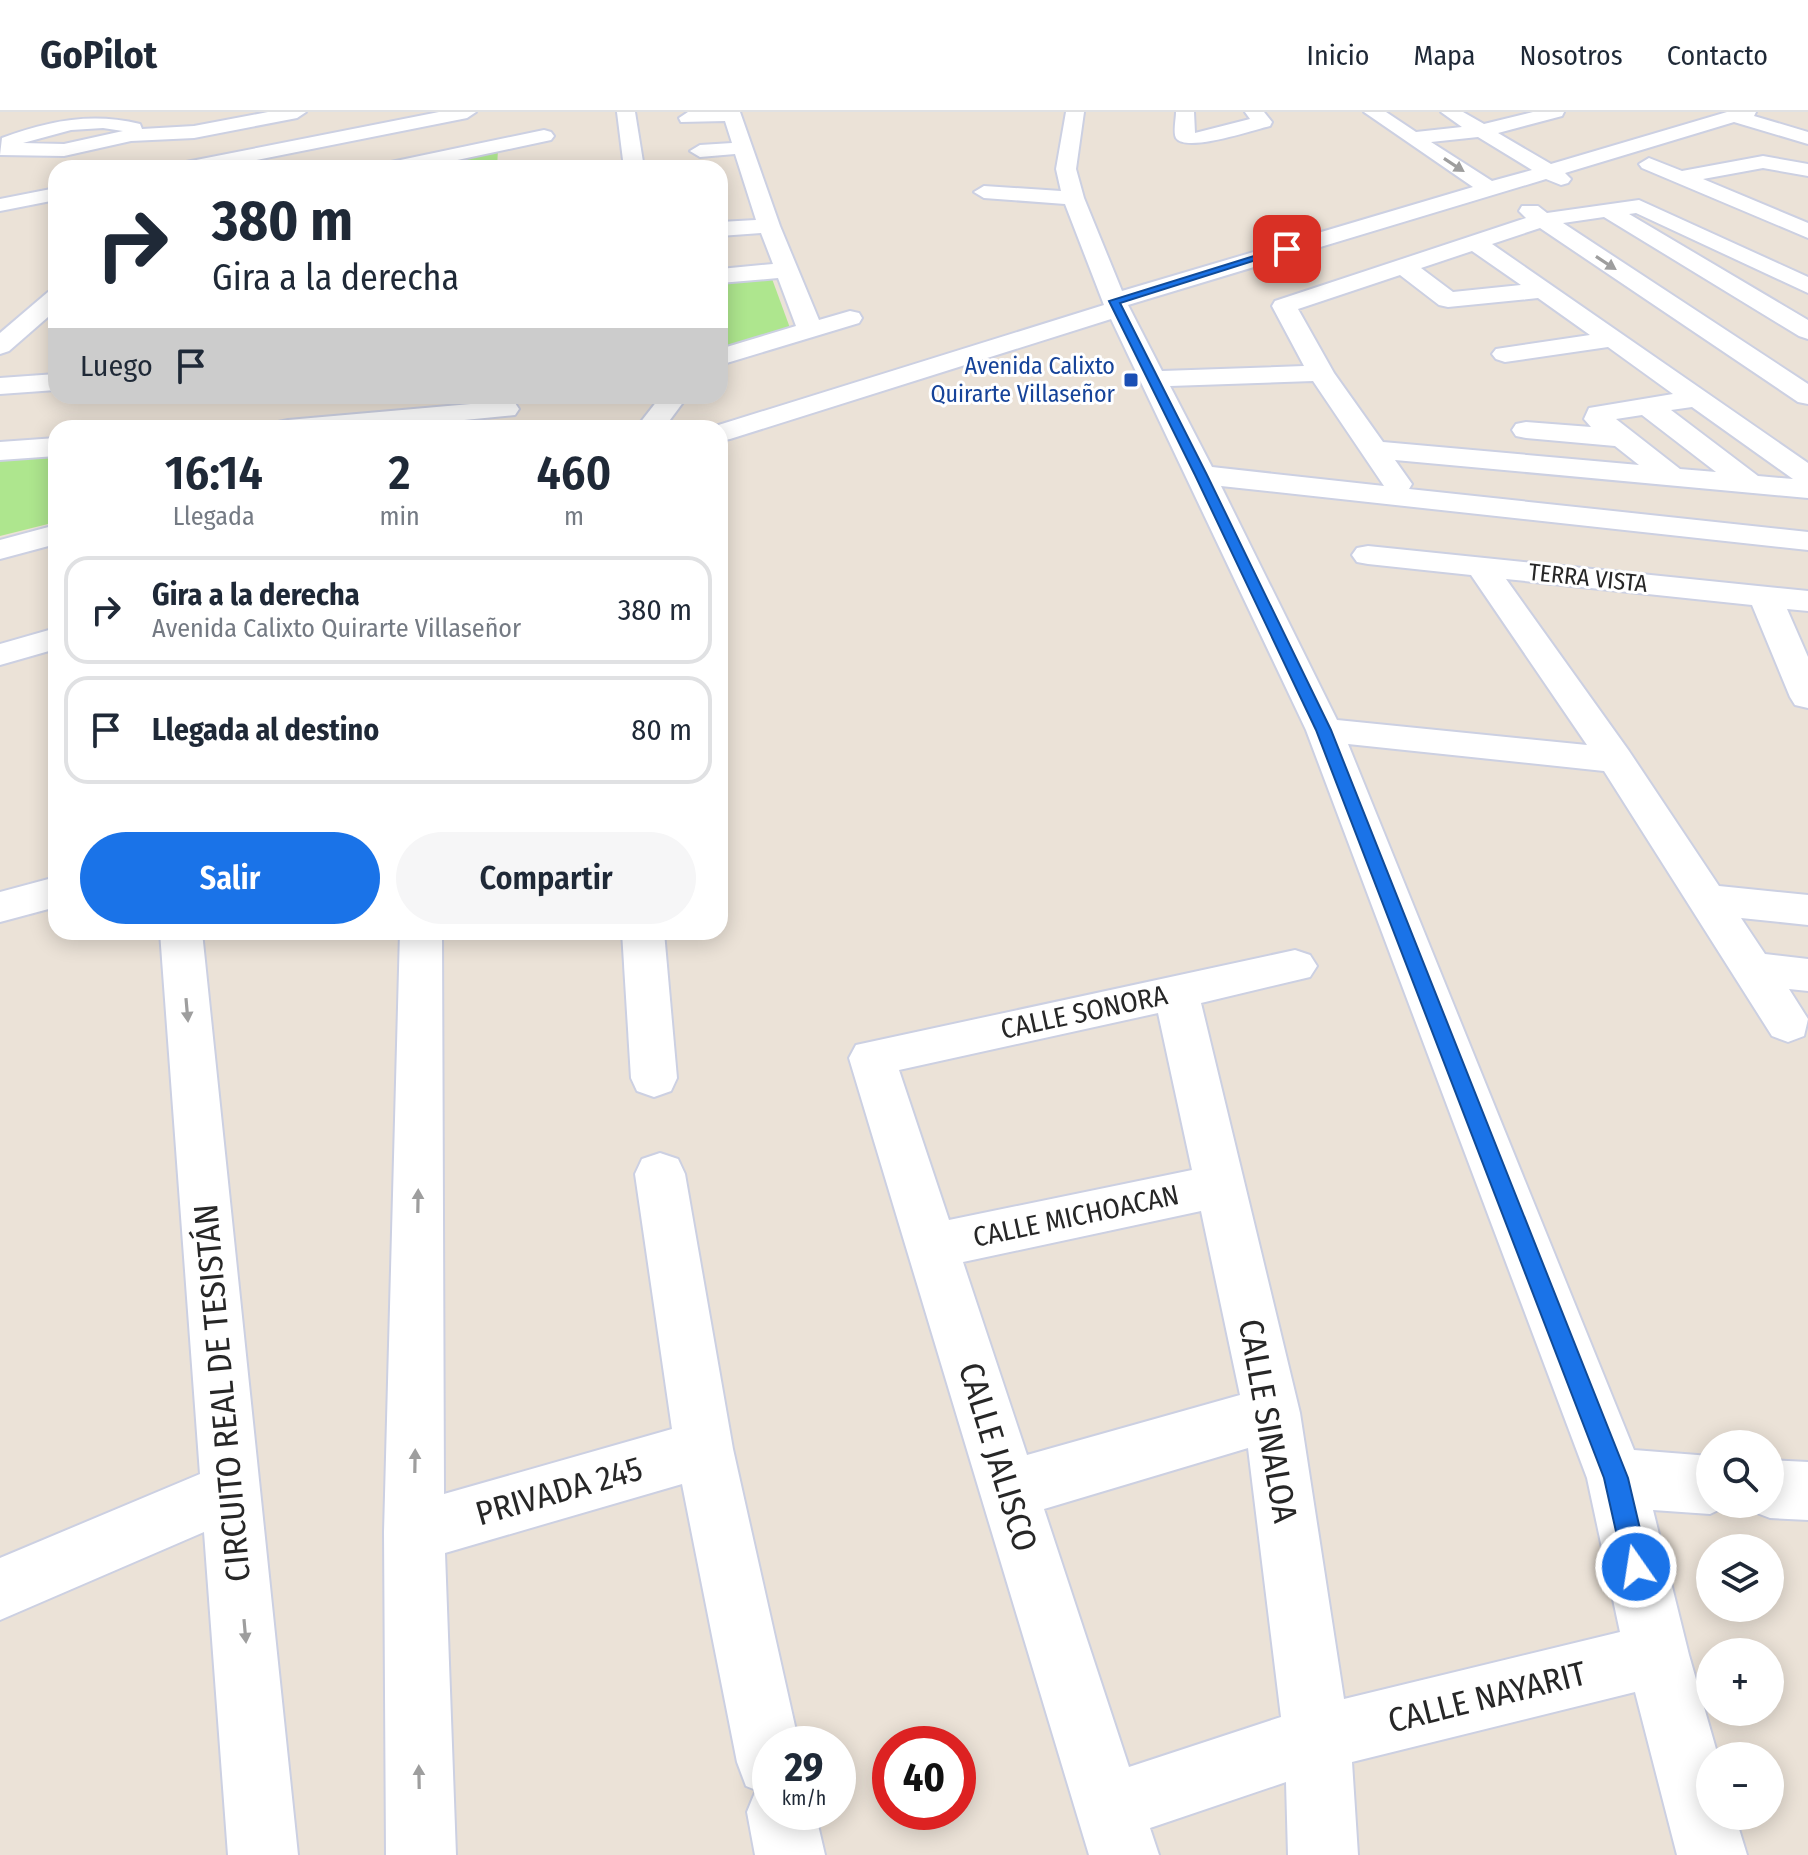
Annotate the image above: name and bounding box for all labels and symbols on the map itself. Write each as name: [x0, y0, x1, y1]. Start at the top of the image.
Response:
one-way arrow: [1443, 158, 1465, 172]
pin: [1253, 215, 1321, 283]
one-way arrow: [1595, 255, 1617, 270]
place label: Avenida Calixto Quirarte Villaseñor: [930, 352, 1116, 408]
marker: Avenida Calixto Quirarte Villaseñor: [1122, 371, 1140, 389]
street label: TERRA VISTA: [1527, 558, 1649, 598]
street label: CALLE SONORA: [998, 978, 1171, 1046]
one-way arrow: [181, 998, 194, 1023]
street label: CALLE MICHOACAN: [970, 1178, 1182, 1254]
one-way arrow: [412, 1188, 424, 1213]
street label: CIRCUITO REAL DE TESISTÁN: [185, 1202, 259, 1584]
street label: CALLE SINALOA: [1230, 1316, 1306, 1526]
street label: CALLE JALISCO: [950, 1358, 1046, 1556]
one-way arrow: [409, 1448, 421, 1473]
street label: PRIVADA 245: [471, 1448, 647, 1534]
position arrow: [1594, 1525, 1678, 1609]
one-way arrow: [238, 1619, 251, 1644]
street label: CALLE NAYARIT: [1384, 1653, 1590, 1741]
speed limit sign: 40: [872, 1726, 976, 1830]
one-way arrow: [413, 1764, 426, 1789]

